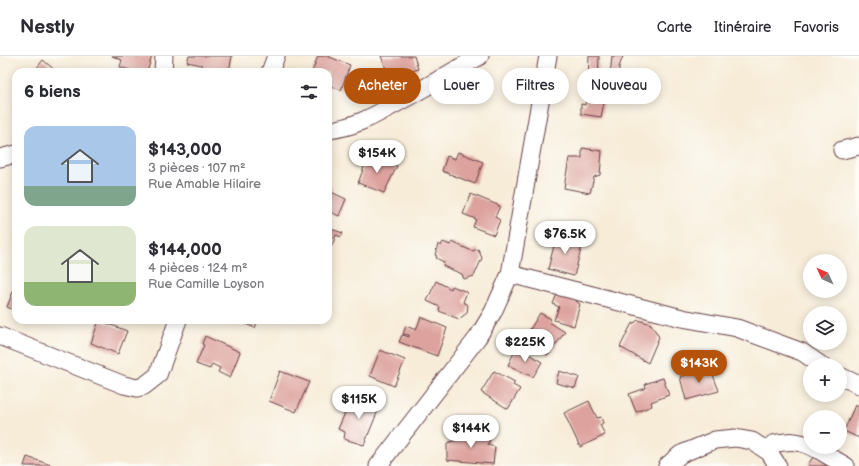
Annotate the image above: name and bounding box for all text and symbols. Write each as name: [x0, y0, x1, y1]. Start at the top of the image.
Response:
text: Nestly: [20, 16, 74, 39]
text: Carte: [657, 19, 692, 36]
text: Itinéraire: [714, 19, 771, 36]
text: Favoris: [793, 19, 839, 36]
chip: Acheter: [344, 68, 421, 104]
chip: Louer: [429, 68, 494, 104]
chip: Filtres: [502, 68, 569, 104]
chip: Nouveau: [577, 68, 661, 104]
icon: filters: [298, 81, 320, 103]
text: 6 biens: [24, 82, 81, 102]
text: $143,000: [148, 140, 222, 160]
pin: $154K: [349, 140, 405, 174]
icon: home: [56, 142, 104, 190]
text: $154K: [358, 145, 396, 161]
text: 3 pièces · 107 m²: [148, 160, 246, 176]
text: Rue Amable Hilaire: [148, 176, 261, 192]
pin: $76.5K: [532, 221, 598, 255]
text: $76.5K: [544, 226, 586, 242]
text: $144,000: [148, 240, 222, 260]
icon: home: [56, 242, 104, 290]
north arrow: [803, 254, 847, 298]
map controls: [803, 254, 847, 454]
text: 4 pièces · 124 m²: [148, 260, 248, 276]
text: Rue Camille Loyson: [148, 276, 264, 292]
button: layers: [803, 306, 847, 350]
pin: $225K: [497, 329, 553, 363]
text: $225K: [505, 334, 545, 350]
pin: $143K: [671, 350, 727, 384]
text: $143K: [680, 355, 718, 371]
button: +: [803, 358, 847, 402]
pin: $115K: [331, 386, 387, 420]
text: $115K: [341, 391, 377, 407]
button: −: [803, 410, 847, 454]
pin: $144K: [443, 415, 499, 449]
text: $144K: [452, 420, 490, 436]

